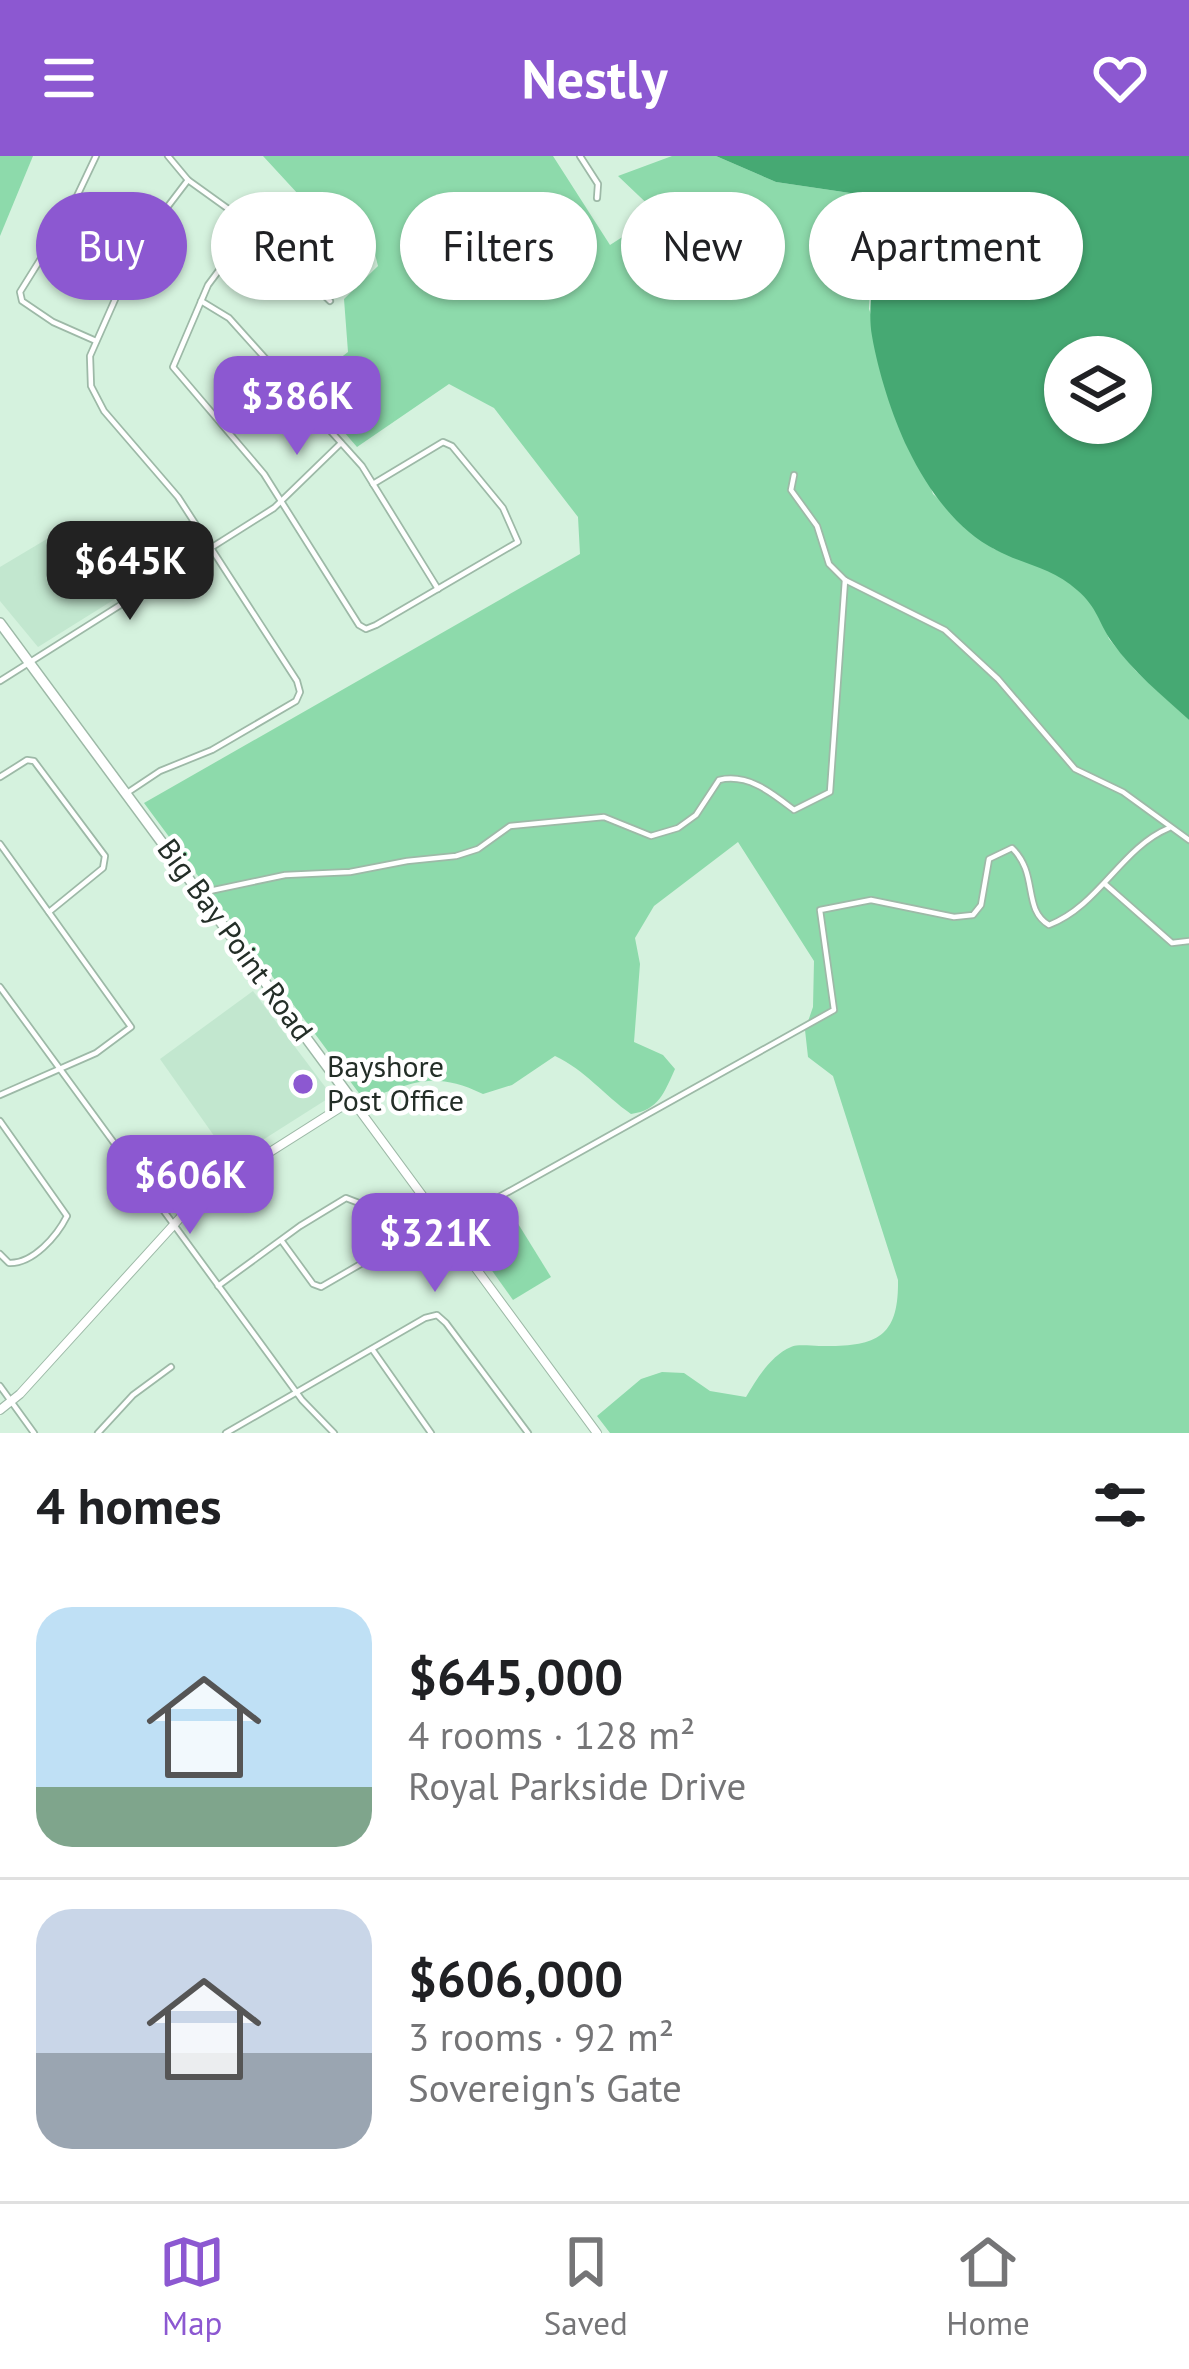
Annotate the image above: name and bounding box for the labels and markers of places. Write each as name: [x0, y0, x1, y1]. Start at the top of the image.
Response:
pin: $386K: [213, 356, 381, 458]
pin: $645K: [46, 521, 214, 623]
place label: Bayshore Post Office: [327, 1046, 464, 1119]
marker: Bayshore Post Office: [290, 1071, 316, 1097]
pin: $606K: [106, 1135, 274, 1237]
pin: $321K: [351, 1193, 519, 1295]

